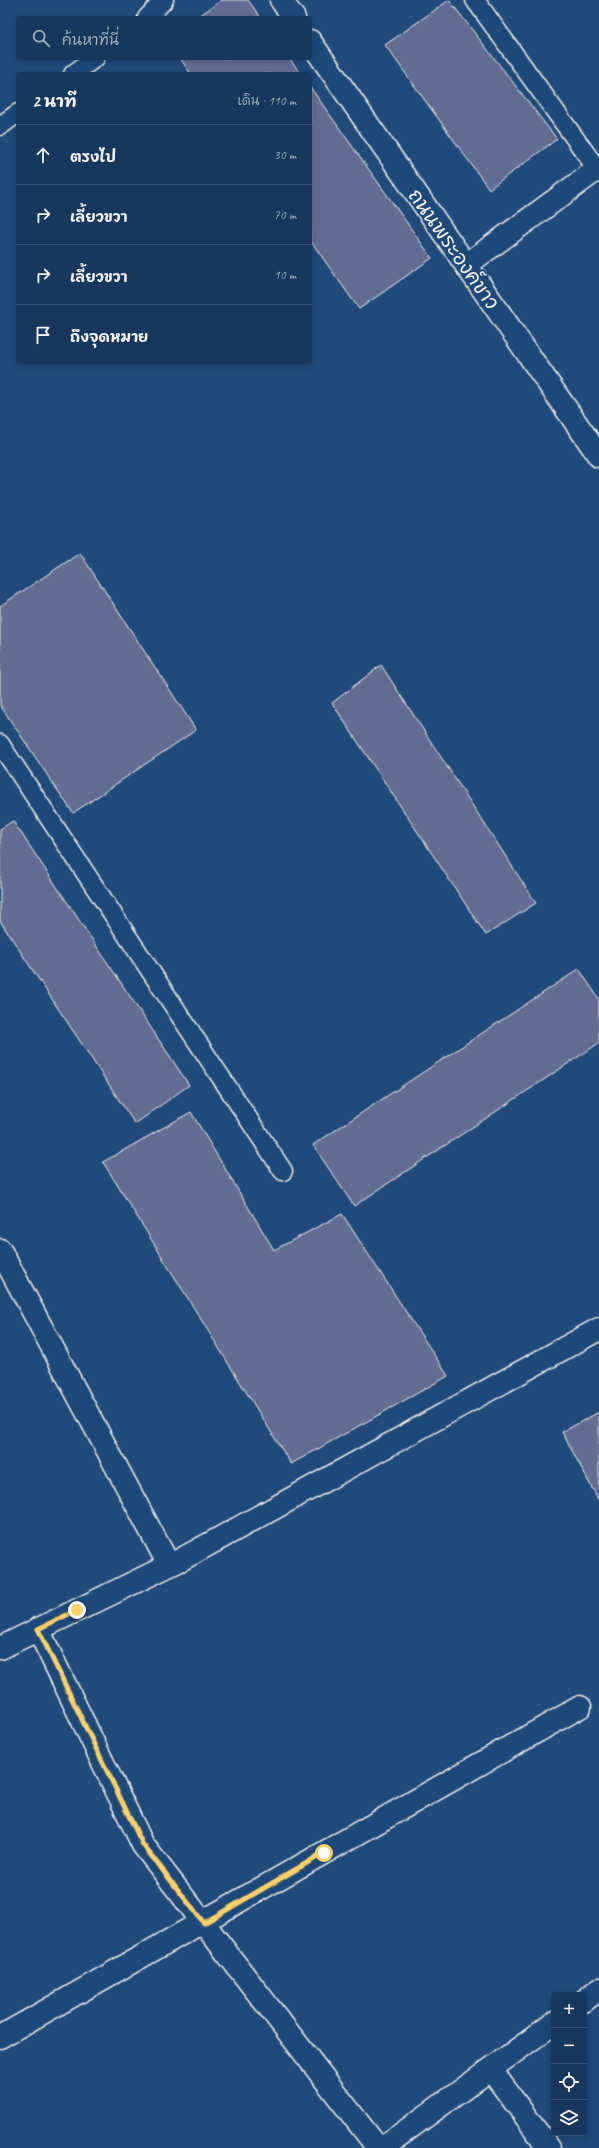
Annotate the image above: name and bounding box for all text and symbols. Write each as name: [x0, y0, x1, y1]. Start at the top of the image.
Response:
search box: [16, 16, 312, 60]
icon: search: [30, 27, 52, 49]
text: ค้นหาที่นี่: [62, 31, 119, 50]
text: 2 นาที: [32, 91, 77, 112]
text: เดิน · 110 m: [238, 93, 296, 109]
icon: ahead: [32, 144, 54, 166]
text: 30 m: [274, 147, 296, 163]
text: ตรงไป: [70, 148, 116, 167]
street label: ถนนพระองค์ขาว: [403, 183, 505, 315]
icon: right: [32, 204, 54, 226]
text: 70 m: [274, 207, 296, 223]
text: เลี้ยวขวา: [70, 208, 128, 227]
icon: right: [32, 264, 54, 286]
text: 10 m: [274, 267, 296, 283]
text: เลี้ยวขวา: [70, 268, 128, 287]
icon: arrive: [32, 324, 54, 346]
text: ถึงจุดหมาย: [70, 328, 148, 347]
route end: [68, 1601, 86, 1619]
route start: [315, 1844, 333, 1862]
map controls: [551, 1992, 587, 2136]
button: +: [551, 1992, 587, 2028]
button: −: [551, 2028, 587, 2064]
button: locate: [551, 2064, 587, 2100]
button: layers: [551, 2100, 587, 2136]

